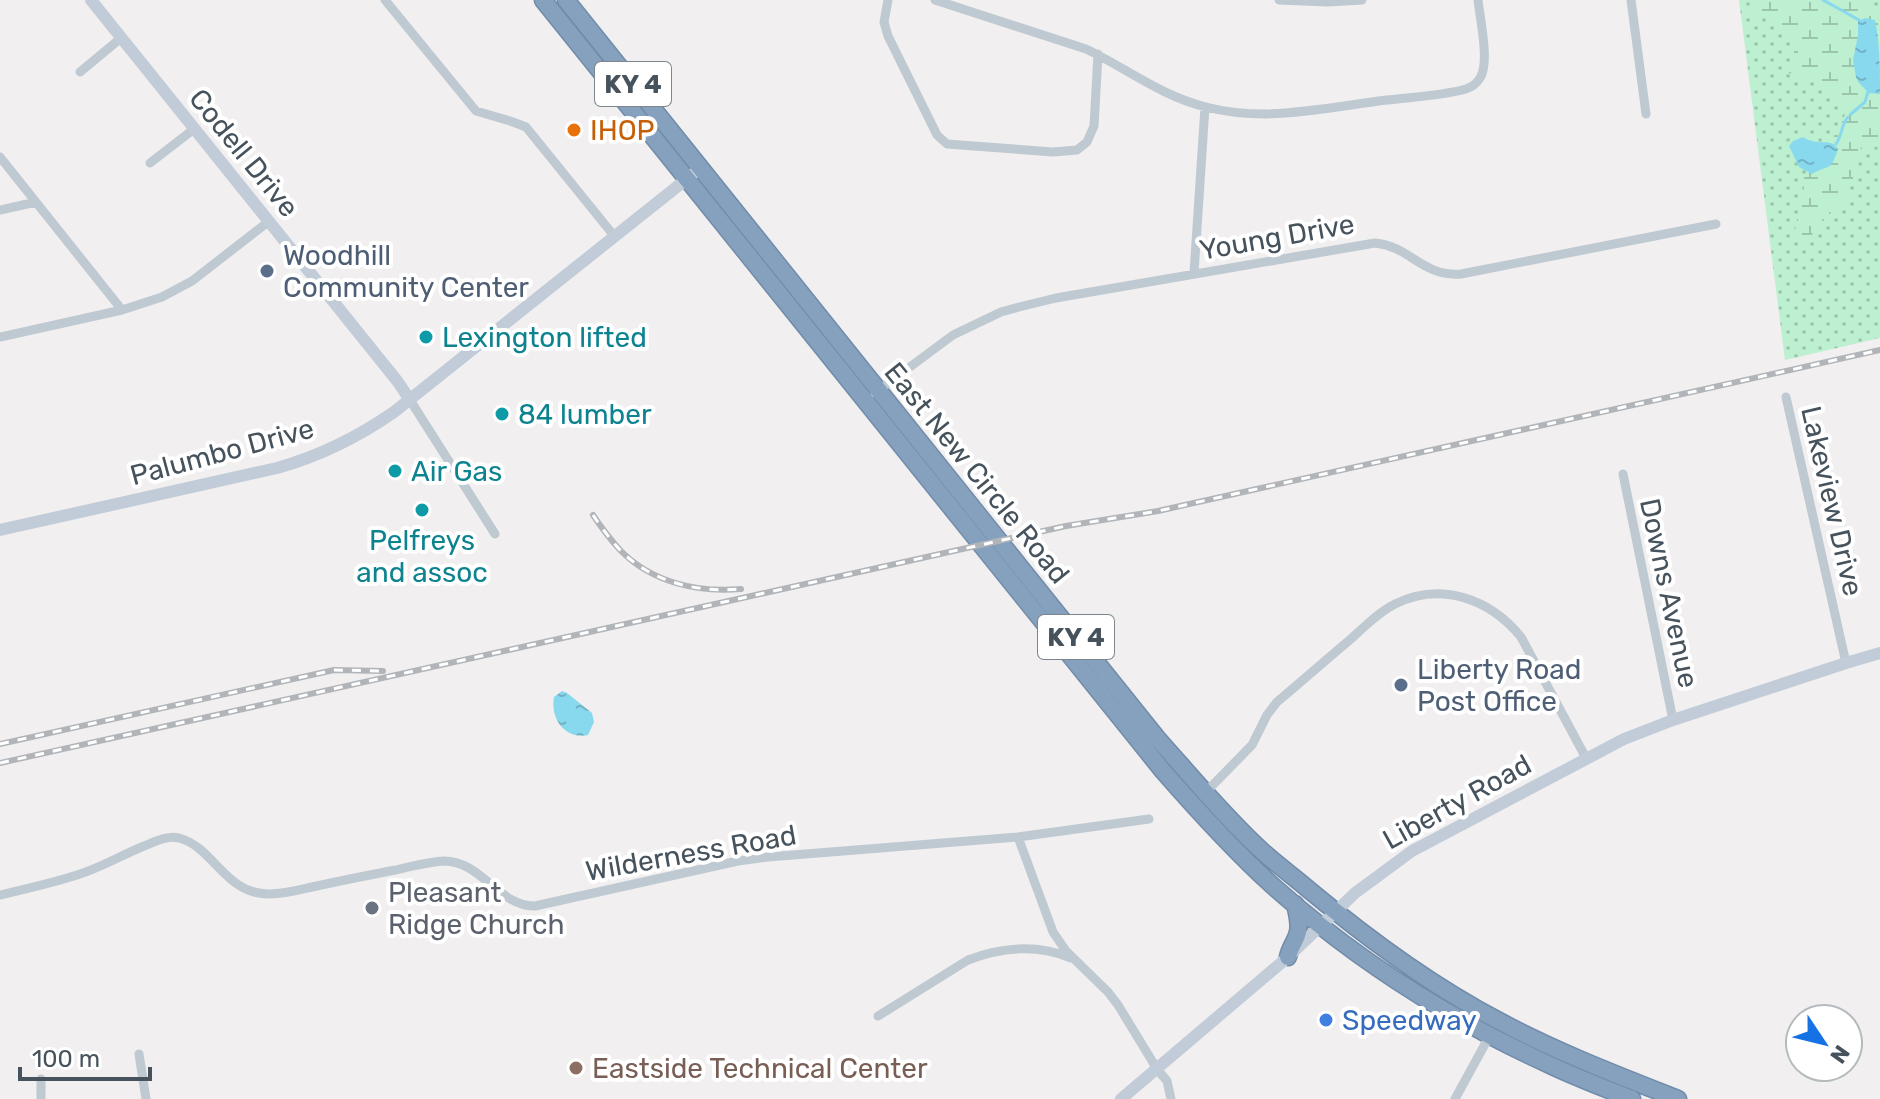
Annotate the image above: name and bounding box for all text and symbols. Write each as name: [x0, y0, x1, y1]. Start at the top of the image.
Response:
road number: KY 4: [595, 62, 671, 106]
street label: Codell Drive: [182, 82, 306, 224]
place label: IHOP: [590, 114, 655, 147]
marker: IHOP: [565, 121, 583, 139]
street label: Young Drive: [1197, 207, 1357, 267]
place label: Woodhill Community Center: [283, 239, 529, 304]
marker: Woodhill Community Center: [258, 262, 276, 280]
place label: Lexington lifted: [442, 321, 647, 354]
marker: Lexington lifted: [417, 328, 435, 346]
street label: East New Circle Road: [878, 356, 1076, 590]
place label: 84 lumber: [518, 398, 652, 431]
street label: Lakeview Drive: [1794, 403, 1870, 599]
marker: 84 lumber: [493, 405, 511, 423]
street label: Palumbo Drive: [127, 412, 317, 492]
place label: Air Gas: [411, 455, 502, 488]
marker: Air Gas: [386, 462, 404, 480]
street label: Downs Avenue: [1633, 495, 1705, 691]
marker: Pelfreys and assoc: [413, 501, 431, 519]
place label: Pelfreys and assoc: [356, 524, 488, 589]
road number: KY 4: [1038, 615, 1114, 659]
place label: Liberty Road Post Office: [1417, 653, 1581, 718]
marker: Liberty Road Post Office: [1392, 676, 1410, 694]
street label: Liberty Road: [1377, 748, 1537, 856]
street label: Wilderness Road: [583, 818, 799, 888]
place label: Pleasant Ridge Church: [388, 876, 564, 941]
marker: Pleasant Ridge Church: [363, 899, 381, 917]
north arrow: [1784, 1003, 1864, 1083]
place label: Speedway: [1342, 1004, 1477, 1037]
marker: Speedway: [1317, 1011, 1335, 1029]
scale bar: [20, 1031, 150, 1081]
text: N: [1824, 1040, 1856, 1068]
text: 100 m: [32, 1045, 100, 1073]
place label: Eastside Technical Center: [592, 1052, 928, 1085]
marker: Eastside Technical Center: [567, 1059, 585, 1077]

